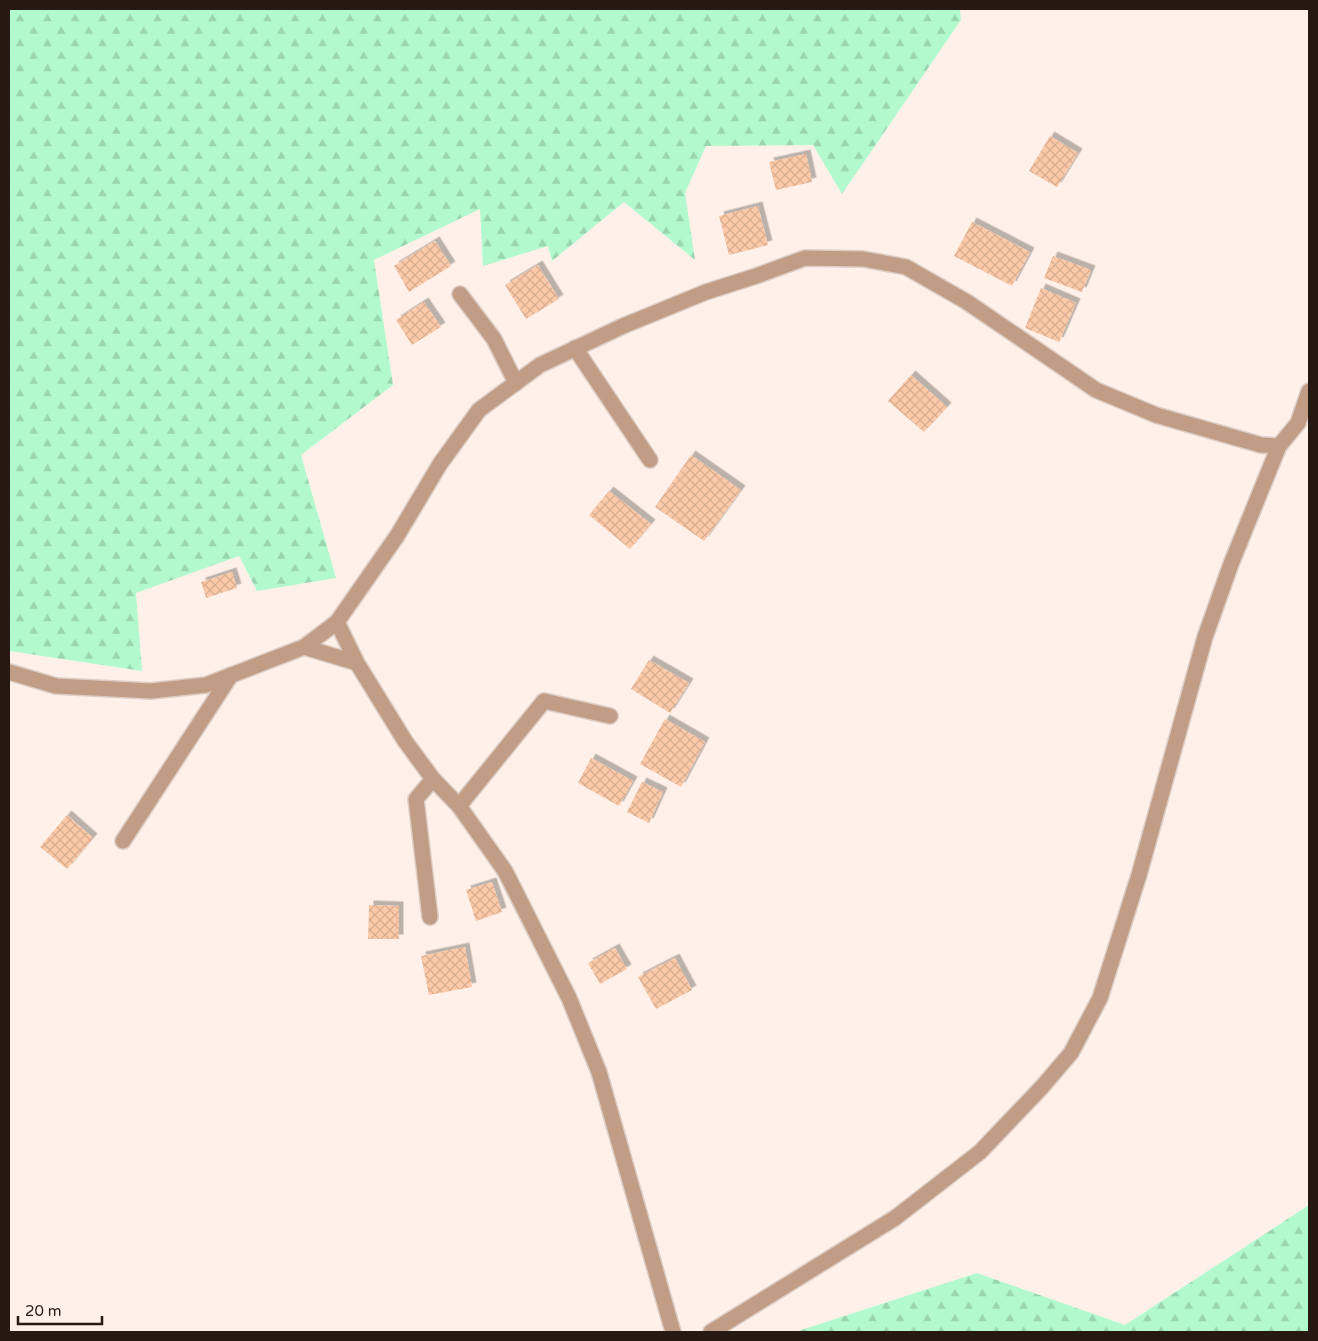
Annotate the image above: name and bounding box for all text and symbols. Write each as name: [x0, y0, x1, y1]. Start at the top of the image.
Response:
scale bar: [18, 1294, 101, 1326]
text: 20 m: [25, 1302, 62, 1320]

